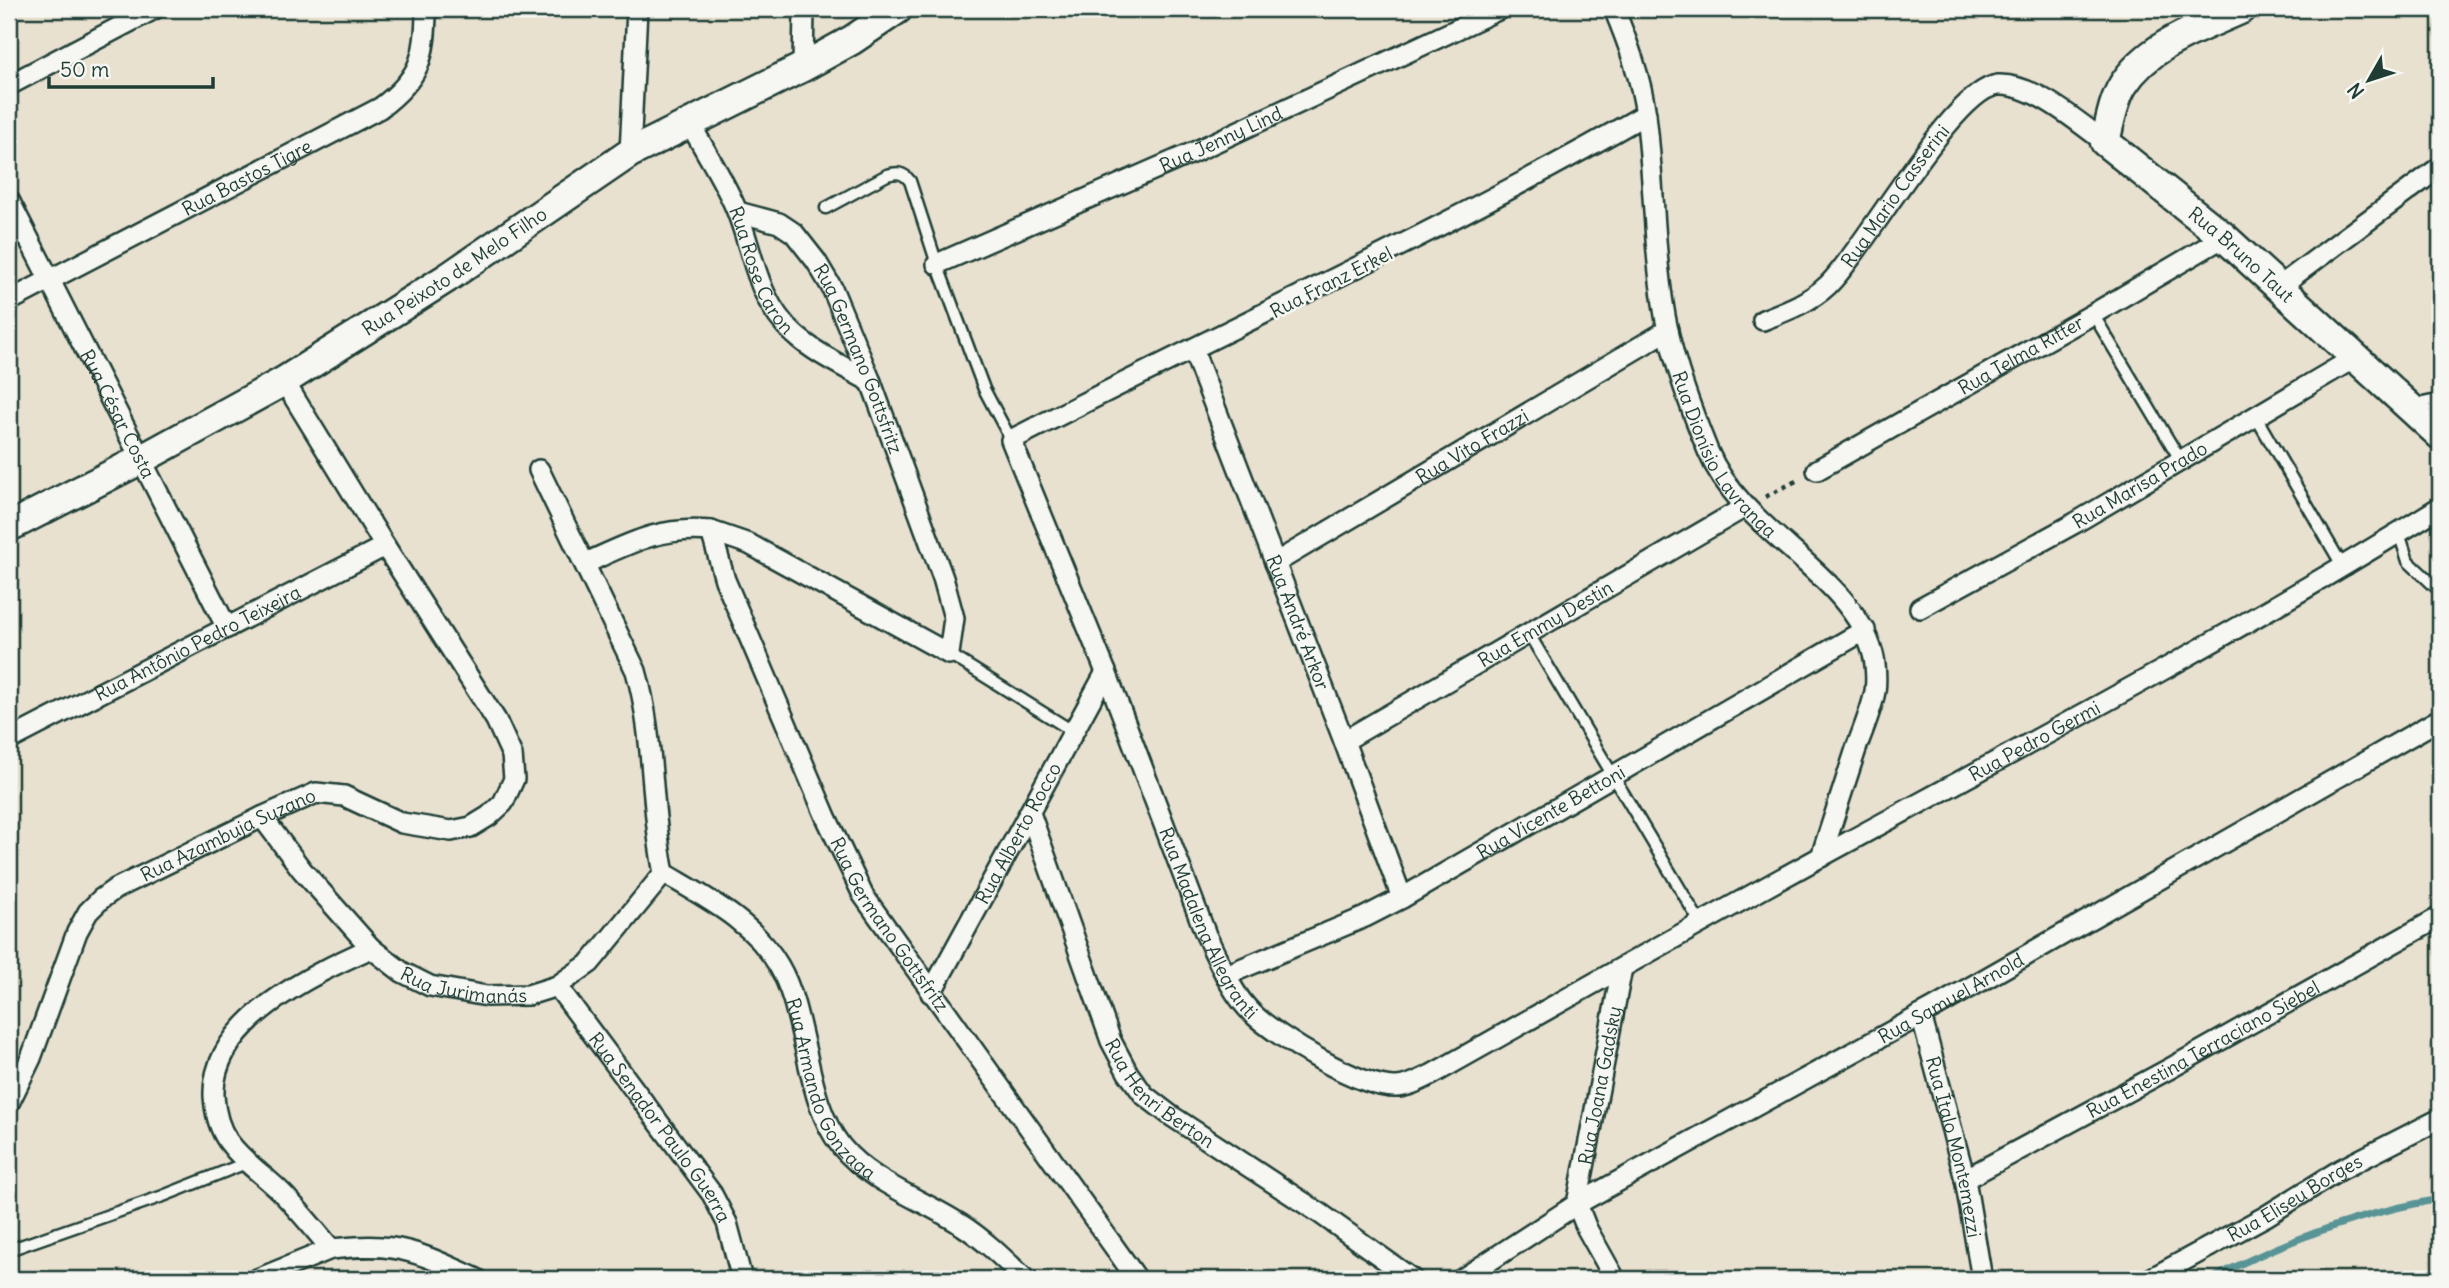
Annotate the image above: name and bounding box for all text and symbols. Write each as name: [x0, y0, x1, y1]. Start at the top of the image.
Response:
scale bar: [49, 46, 214, 90]
north arrow: [2334, 46, 2404, 116]
text: 50 m: [60, 56, 109, 83]
text: N: [2342, 78, 2369, 103]
street label: Rua Jenny Lind: [1156, 101, 1286, 178]
street label: Rua Mario Casserini: [1836, 119, 1954, 272]
street label: Rua Bastos Tigre: [178, 134, 316, 221]
street label: Rua Peixoto de Melo Filho: [357, 201, 551, 341]
street label: Rua Bruno Taut: [2184, 201, 2299, 307]
street label: Rua Rose Caron: [724, 203, 799, 339]
street label: Rua Franz Erkel: [1266, 241, 1396, 323]
street label: Rua Germano Gottsfritz: [808, 259, 908, 457]
street label: Rua Telma Ritter: [1954, 310, 2088, 400]
street label: Rua César Costa: [75, 345, 161, 482]
street label: Rua Dionísio Lavranga: [1667, 368, 1782, 543]
street label: Rua Vito Frazzi: [1411, 404, 1533, 489]
street label: Rua Marisa Prado: [2068, 436, 2211, 534]
street label: Rua André Arkor: [1261, 551, 1335, 694]
street label: Rua Emmy Destin: [1473, 575, 1617, 672]
street label: Rua Antônio Pedro Teixeira: [90, 580, 305, 706]
street label: Rua Pedro Germi: [1964, 695, 2104, 786]
street label: Rua Alberto Rocco: [970, 758, 1066, 908]
street label: Rua Vicente Bettoni: [1472, 760, 1629, 864]
street label: Rua Azambuja Suzano: [136, 783, 319, 887]
street label: Rua Madalena Allegranti: [1154, 824, 1263, 1024]
street label: Rua Germano Gottsfritz: [825, 833, 954, 1016]
street label: Rua Samuel Arnold: [1874, 947, 2028, 1049]
street label: Rua Jurimanás: [397, 961, 527, 1008]
street label: Rua Enestina Terraciano Siebel: [2082, 975, 2324, 1123]
street label: Rua Armando Gonzaga: [781, 995, 881, 1185]
street label: Rua Joana Gadsky: [1573, 1004, 1626, 1167]
street label: Rua Senador Paulo Guerra: [584, 1027, 736, 1226]
street label: Rua Henri Berton: [1100, 1034, 1219, 1153]
street label: Rua Ítalo Montemezzi: [1921, 1054, 1987, 1239]
street label: Rua Eliseu Borges: [2223, 1149, 2366, 1247]

